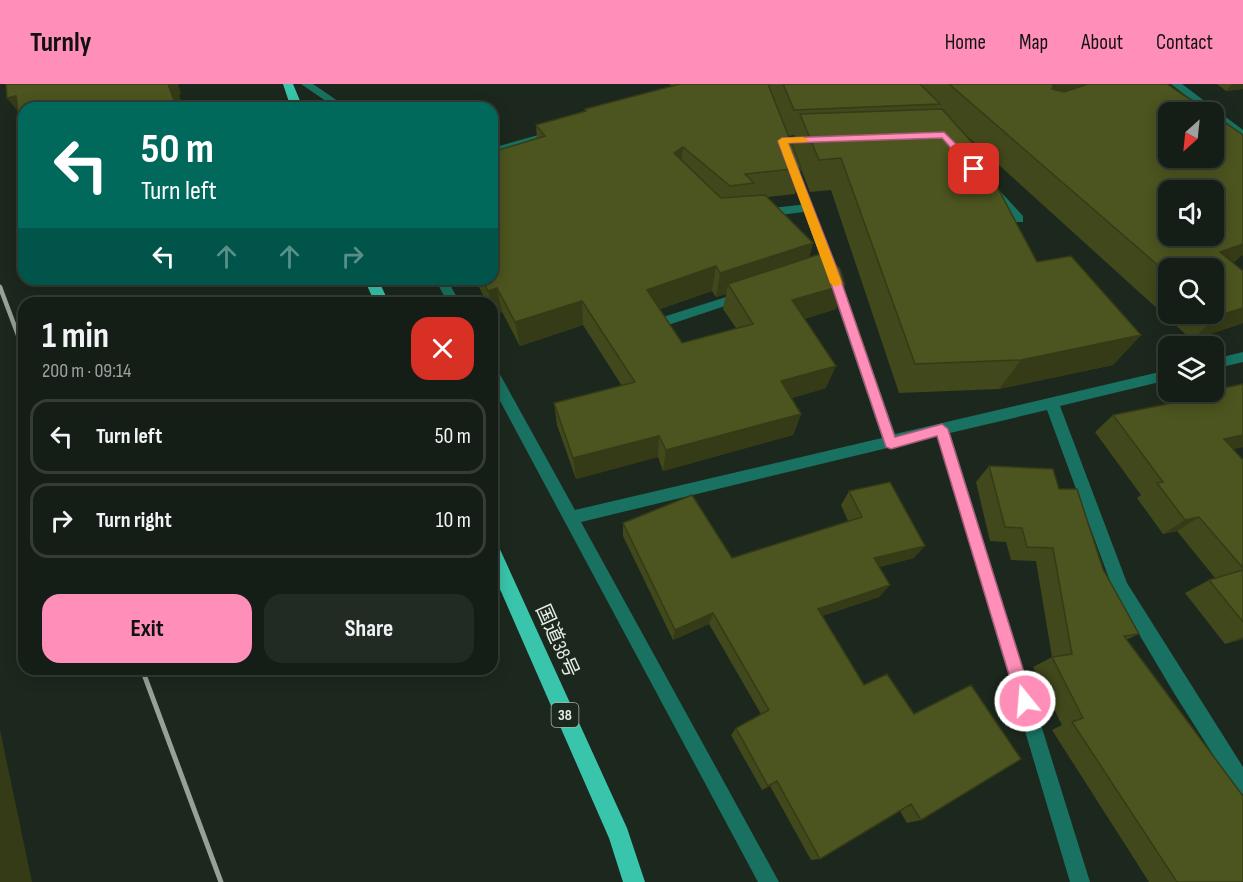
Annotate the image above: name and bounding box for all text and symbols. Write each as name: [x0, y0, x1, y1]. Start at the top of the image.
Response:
text: Turnly: [30, 26, 91, 59]
text: Home: [945, 30, 986, 55]
text: Map: [1019, 30, 1048, 55]
text: About: [1081, 30, 1123, 55]
text: Contact: [1156, 30, 1213, 55]
north arrow: [1158, 102, 1224, 168]
map controls: [1158, 102, 1224, 402]
text: 50 m: [141, 124, 214, 175]
icon: left: [42, 126, 120, 204]
pin: [948, 143, 999, 194]
icon: arrive: [957, 152, 990, 185]
text: Turn left: [141, 175, 217, 207]
button: sound: [1158, 180, 1224, 246]
icon: left: [147, 240, 180, 273]
icon: ahead: [210, 240, 243, 273]
icon: ahead: [273, 240, 306, 273]
icon: right: [336, 240, 369, 273]
button: search: [1158, 258, 1224, 324]
text: 1 min: [42, 315, 109, 358]
button: close: [411, 317, 474, 380]
button: layers: [1158, 336, 1224, 402]
text: 200 m · 09:14: [42, 359, 131, 383]
icon: left: [45, 420, 78, 453]
text: Turn left: [96, 423, 162, 450]
text: 50 m: [435, 423, 471, 450]
icon: right: [45, 504, 78, 537]
text: Turn right: [96, 507, 172, 534]
text: 10 m: [436, 507, 471, 534]
button: Exit: [42, 594, 252, 663]
button: Share: [264, 594, 474, 663]
street label: 国道38号: [530, 601, 584, 681]
position arrow: [993, 669, 1057, 733]
road number: 38: [552, 703, 578, 727]

